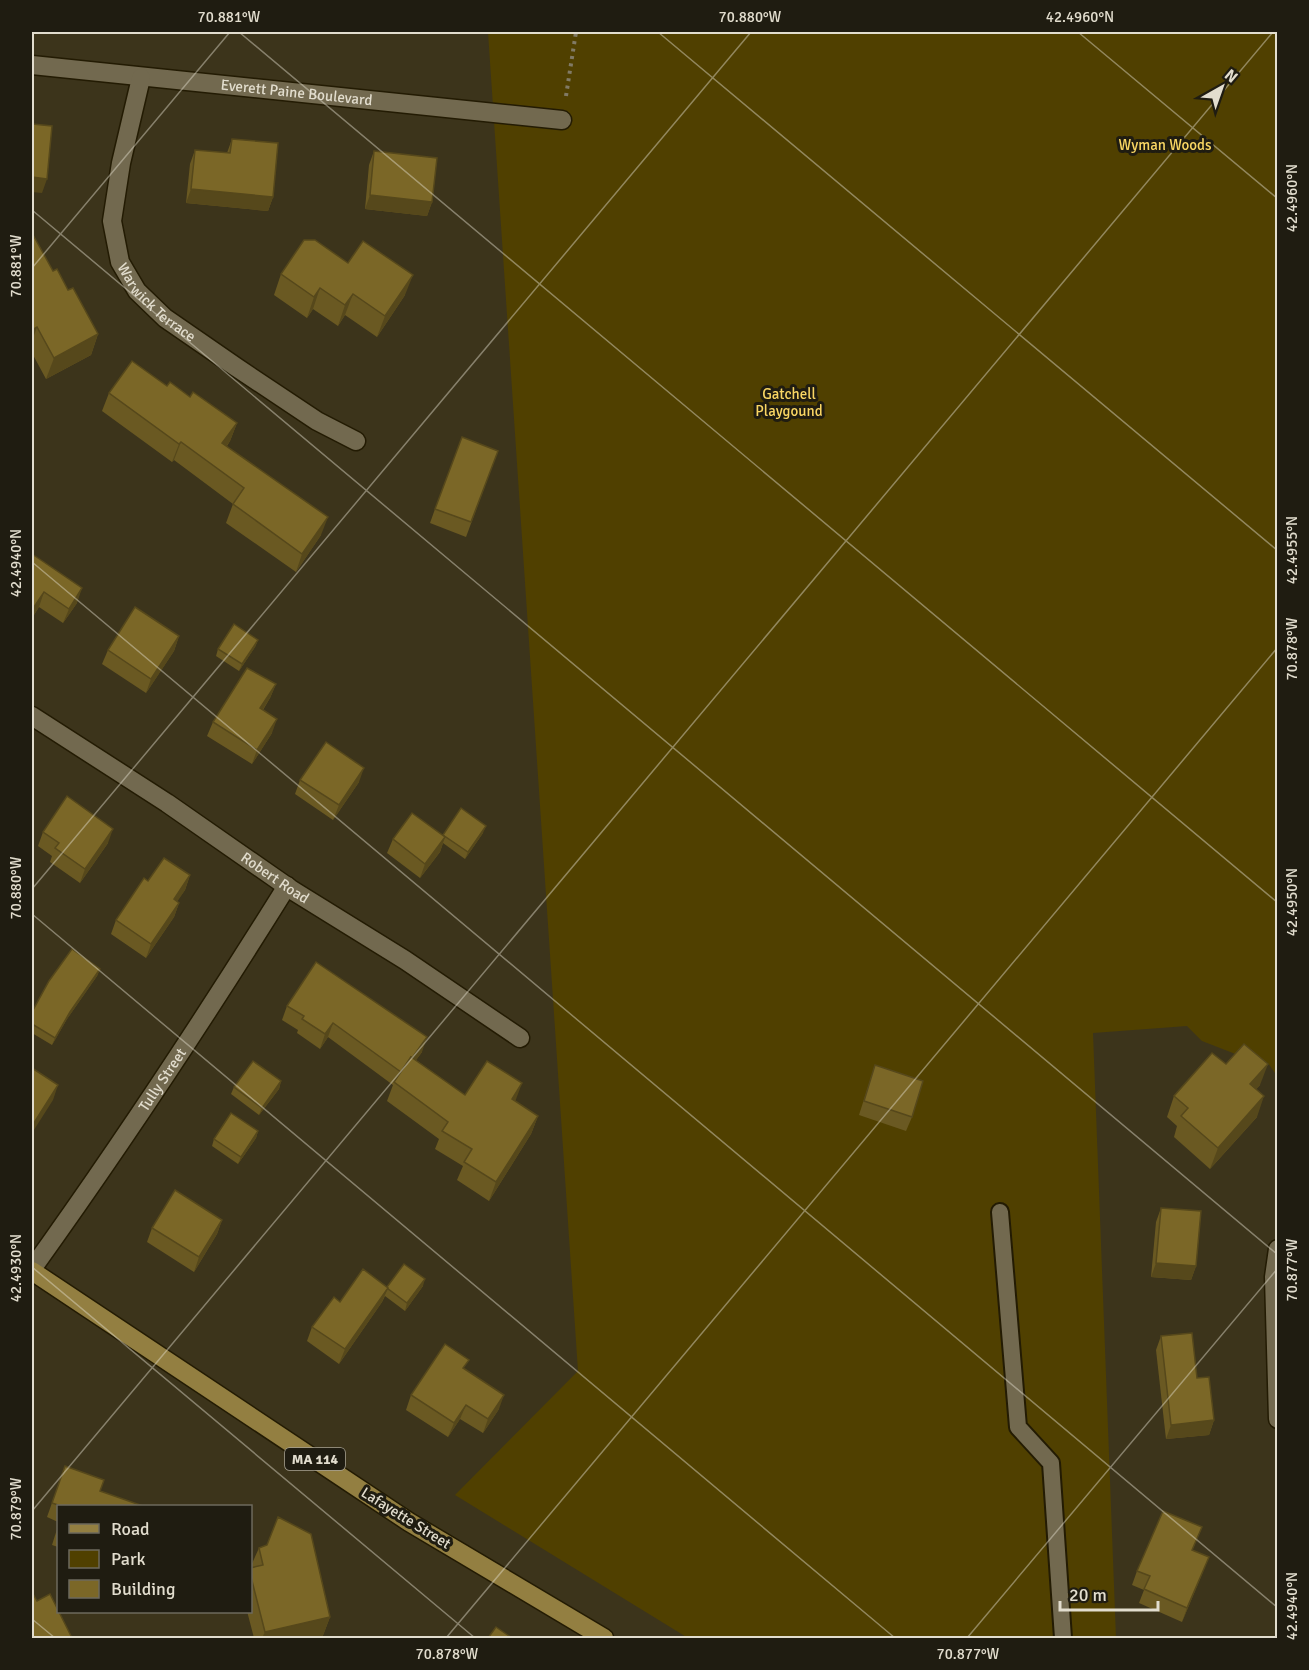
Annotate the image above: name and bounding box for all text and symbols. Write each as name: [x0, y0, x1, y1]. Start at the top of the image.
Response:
text: 70.881°W: [198, 8, 261, 26]
text: 70.880°W: [719, 8, 782, 26]
text: 42.4960°N: [1046, 8, 1114, 26]
north arrow: [1192, 57, 1252, 117]
text: N: [1220, 65, 1242, 88]
street label: Everett Paine Boulevard: [220, 76, 373, 109]
park label: Wyman Woods: [1118, 136, 1212, 154]
text: 42.4960°N: [1283, 164, 1301, 232]
text: 70.881°W: [7, 234, 25, 297]
street label: Warwick Terrace: [114, 260, 199, 346]
park label: Gatchell Playgound: [755, 385, 823, 420]
text: 42.4955°N: [1283, 516, 1301, 584]
text: 42.4940°N: [7, 529, 25, 597]
text: 70.878°W: [1283, 617, 1301, 680]
street label: Robert Road: [237, 848, 312, 907]
text: 70.880°W: [7, 856, 25, 919]
text: 42.4950°N: [1283, 868, 1301, 936]
street label: Tully Street: [135, 1045, 190, 1115]
text: 42.4930°N: [7, 1234, 25, 1302]
text: 70.877°W: [1283, 1238, 1301, 1301]
road number: MA 114: [285, 1448, 345, 1470]
text: 70.879°W: [7, 1477, 25, 1540]
street label: Lafayette Street: [358, 1483, 454, 1553]
legend: [57, 1505, 252, 1613]
text: Road: [111, 1518, 150, 1540]
text: Park: [111, 1548, 146, 1570]
text: 42.4940°N: [1283, 1572, 1301, 1640]
scale bar: [1060, 1574, 1158, 1612]
text: Building: [111, 1578, 175, 1600]
text: 20 m: [1069, 1584, 1107, 1606]
text: 70.878°W: [416, 1645, 479, 1663]
text: 70.877°W: [937, 1645, 1000, 1663]

